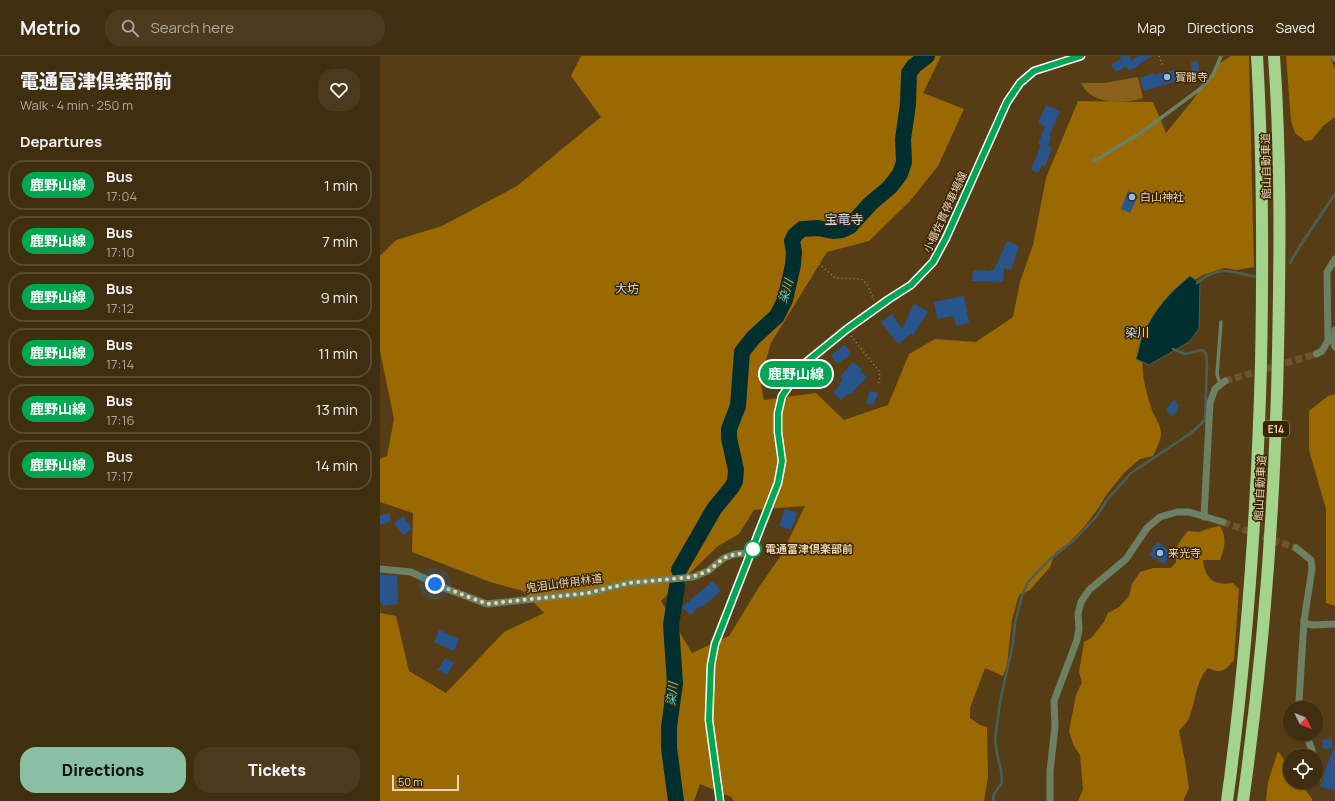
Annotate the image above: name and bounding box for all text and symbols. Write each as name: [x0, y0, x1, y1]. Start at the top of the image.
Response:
search box: [105, 10, 385, 46]
text: Metrio: [20, 15, 81, 41]
icon: search: [119, 17, 141, 39]
text: Search here: [151, 17, 234, 38]
text: Map: [1137, 18, 1165, 37]
text: Directions: [1187, 18, 1254, 37]
text: Saved: [1276, 18, 1315, 37]
text: 電通富津倶楽部前: [20, 68, 172, 94]
button: heart: [318, 69, 360, 111]
place label: 寳龍寺: [1175, 69, 1208, 84]
marker: 寳龍寺: [1162, 72, 1172, 82]
text: Walk · 4 min · 250 m: [20, 96, 133, 114]
text: Departures: [20, 131, 102, 152]
street label: 館山自動車道: [1257, 133, 1274, 199]
text: Bus: [106, 166, 133, 187]
street label: 小櫃佐貫停車場線: [919, 169, 970, 255]
text: 鹿野山線: [30, 175, 86, 194]
text: 1 min: [324, 175, 358, 196]
text: 17:04: [106, 187, 137, 205]
place label: 白山神社: [1140, 189, 1184, 204]
marker: 白山神社: [1127, 192, 1137, 202]
district label: 宝竜寺: [824, 210, 864, 228]
text: Bus: [106, 222, 133, 243]
text: 鹿野山線: [30, 231, 86, 250]
text: 7 min: [322, 231, 358, 252]
text: 17:10: [106, 243, 134, 261]
water label: 染川: [774, 275, 798, 305]
text: Bus: [106, 278, 133, 299]
district label: 大坊: [615, 280, 639, 297]
text: 鹿野山線: [30, 287, 86, 306]
text: 9 min: [321, 287, 358, 308]
text: 17:12: [106, 299, 134, 317]
district label: 染川: [1125, 324, 1149, 341]
text: Bus: [106, 334, 133, 355]
text: 鹿野山線: [30, 343, 86, 362]
text: 11 min: [318, 343, 358, 364]
text: 17:14: [106, 355, 134, 373]
line badge: 鹿野山線: [768, 361, 824, 387]
text: 鹿野山線: [768, 364, 824, 383]
text: Bus: [106, 390, 133, 411]
text: 鹿野山線: [30, 399, 86, 418]
text: 13 min: [316, 399, 358, 420]
text: 17:16: [106, 411, 135, 429]
road number: E14: [1263, 421, 1289, 437]
text: Bus: [106, 446, 133, 467]
text: 鹿野山線: [30, 455, 86, 474]
text: 14 min: [315, 455, 358, 476]
street label: 館山自動車道: [1250, 455, 1269, 521]
text: 17:17: [106, 467, 133, 485]
marker: 電通富津倶楽部前: [744, 540, 762, 558]
place label: 電通富津倶楽部前: [765, 541, 853, 556]
place label: 来光寺: [1168, 545, 1201, 560]
marker: 来光寺: [1155, 548, 1165, 558]
street label: 鬼泪山併用林道: [525, 570, 603, 595]
your location: [425, 574, 445, 594]
water label: 染川: [662, 679, 681, 707]
north arrow: [1283, 701, 1323, 741]
map controls: [1283, 701, 1323, 789]
button: Directions: [20, 747, 186, 793]
button: Tickets: [194, 747, 360, 793]
button: locate: [1283, 749, 1323, 789]
scale bar: [392, 773, 459, 792]
text: 50 m: [398, 774, 423, 789]

